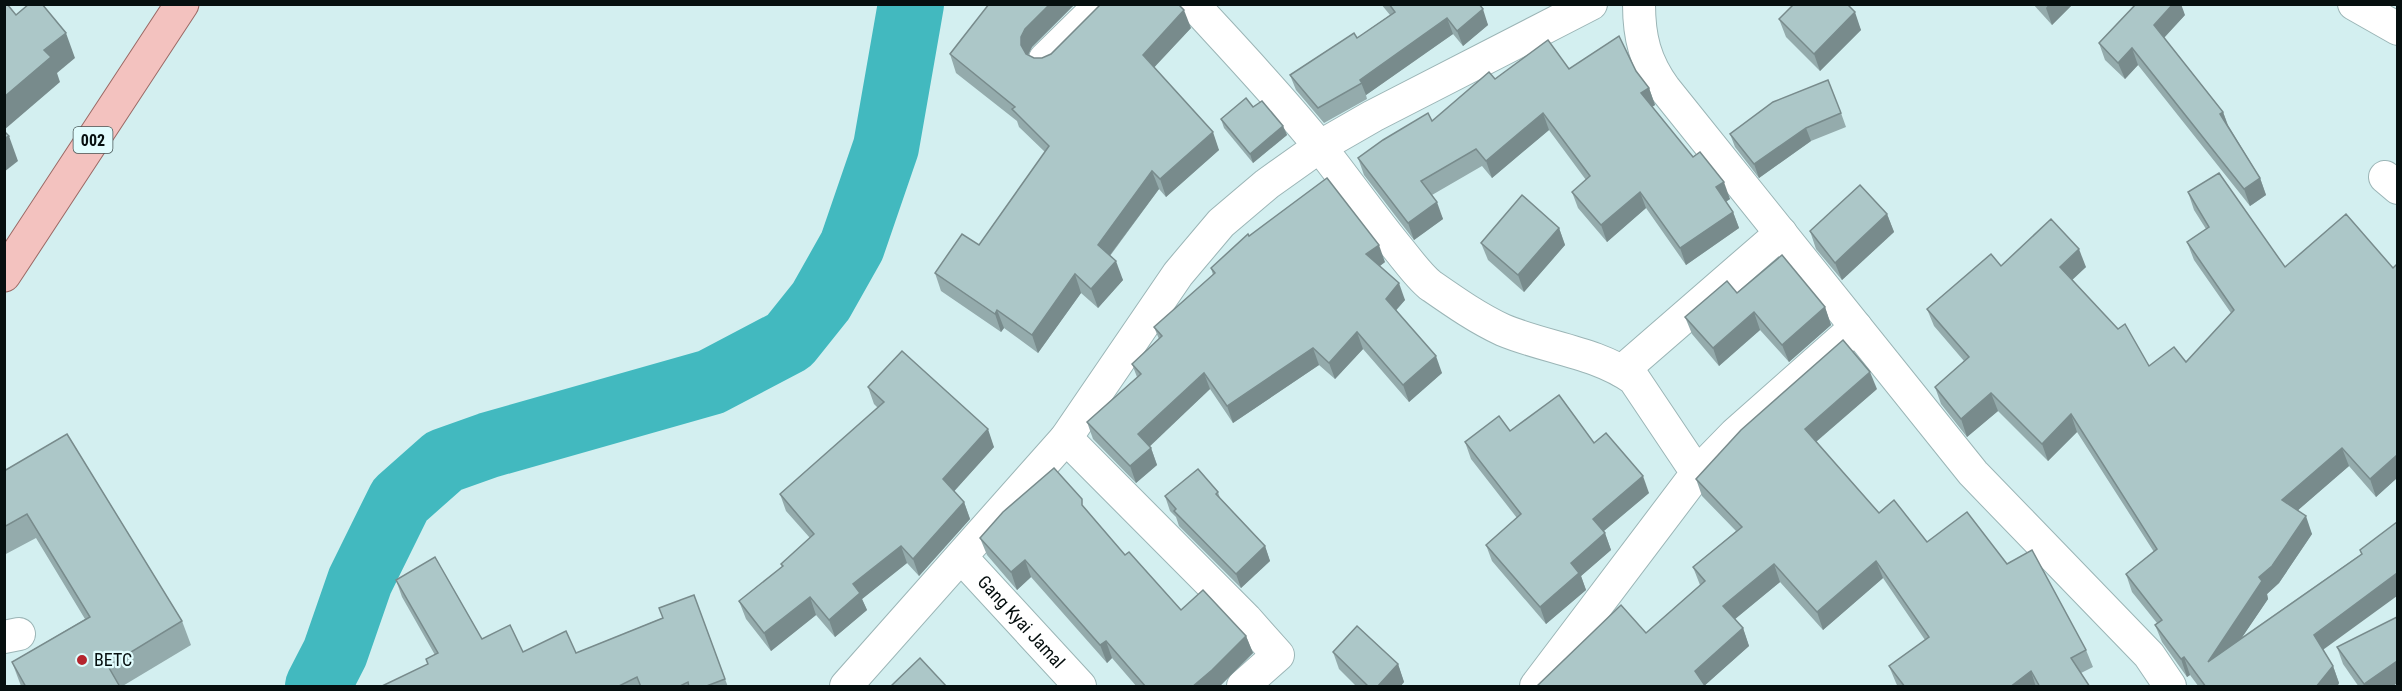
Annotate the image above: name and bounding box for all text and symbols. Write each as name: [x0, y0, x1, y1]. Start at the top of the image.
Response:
road number: 002: [74, 127, 112, 153]
street label: Gang Kyai Jamal: [973, 571, 1069, 672]
place label: BETC: [94, 649, 132, 670]
marker: BETC: [75, 653, 89, 667]

